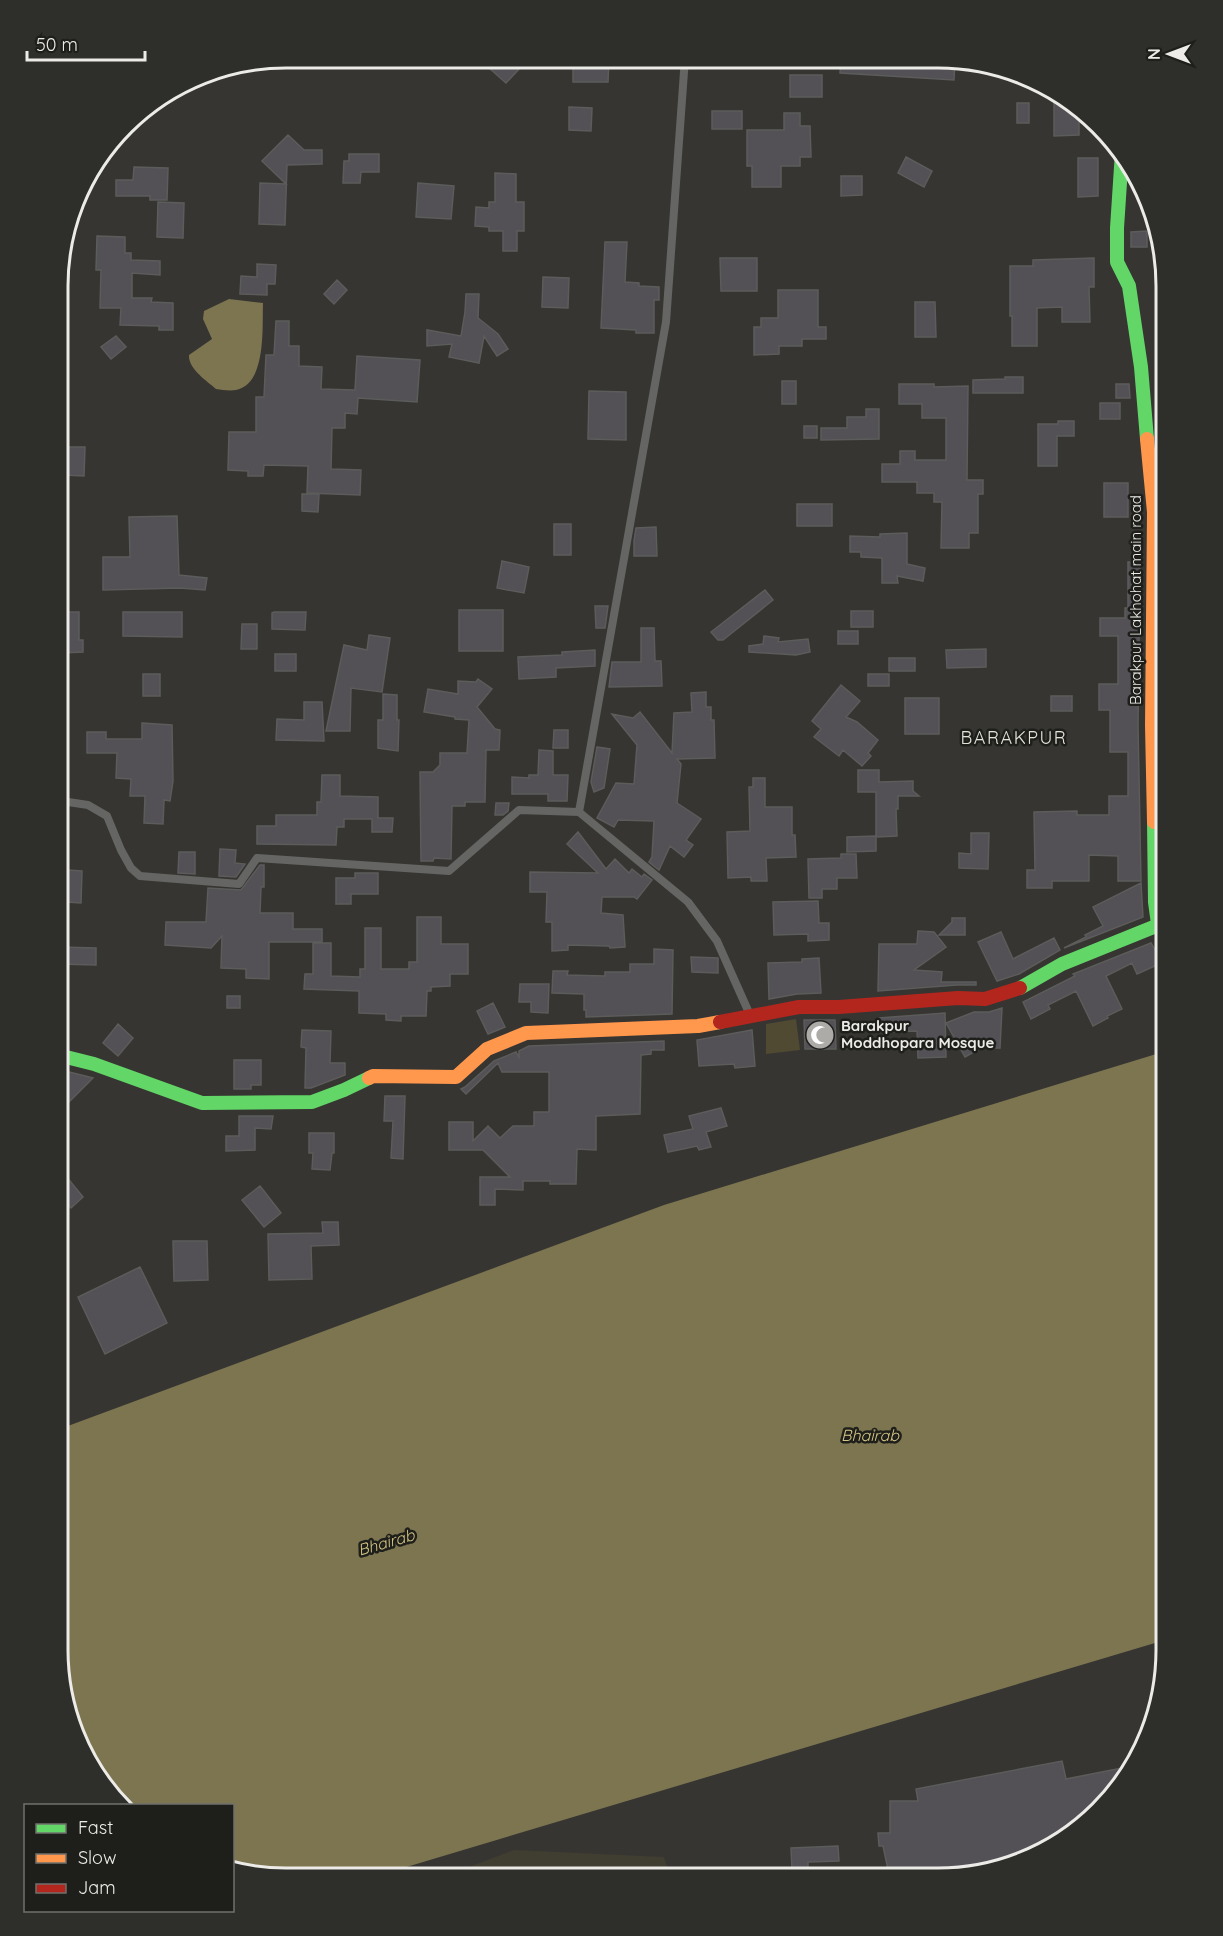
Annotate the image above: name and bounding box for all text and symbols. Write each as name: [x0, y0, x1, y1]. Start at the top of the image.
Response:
scale bar: [27, 24, 146, 62]
north arrow: [1139, 24, 1199, 84]
text: 50 m: [36, 33, 78, 56]
text: N: [1144, 48, 1164, 60]
street label: Barakpur Lakhohat main road: [1126, 495, 1145, 705]
district label: BARAKPUR: [961, 726, 1067, 749]
place label: Barakpur Moddhopara Mosque: [841, 1016, 995, 1052]
mosque icon: Barakpur Moddhopara Mosque: [804, 1019, 836, 1051]
water label: Bhairab: [841, 1425, 900, 1445]
water label: Bhairab: [355, 1524, 418, 1560]
legend: [24, 1804, 234, 1912]
text: Fast: [78, 1816, 113, 1839]
text: Slow: [78, 1846, 116, 1869]
text: Jam: [78, 1876, 116, 1899]

